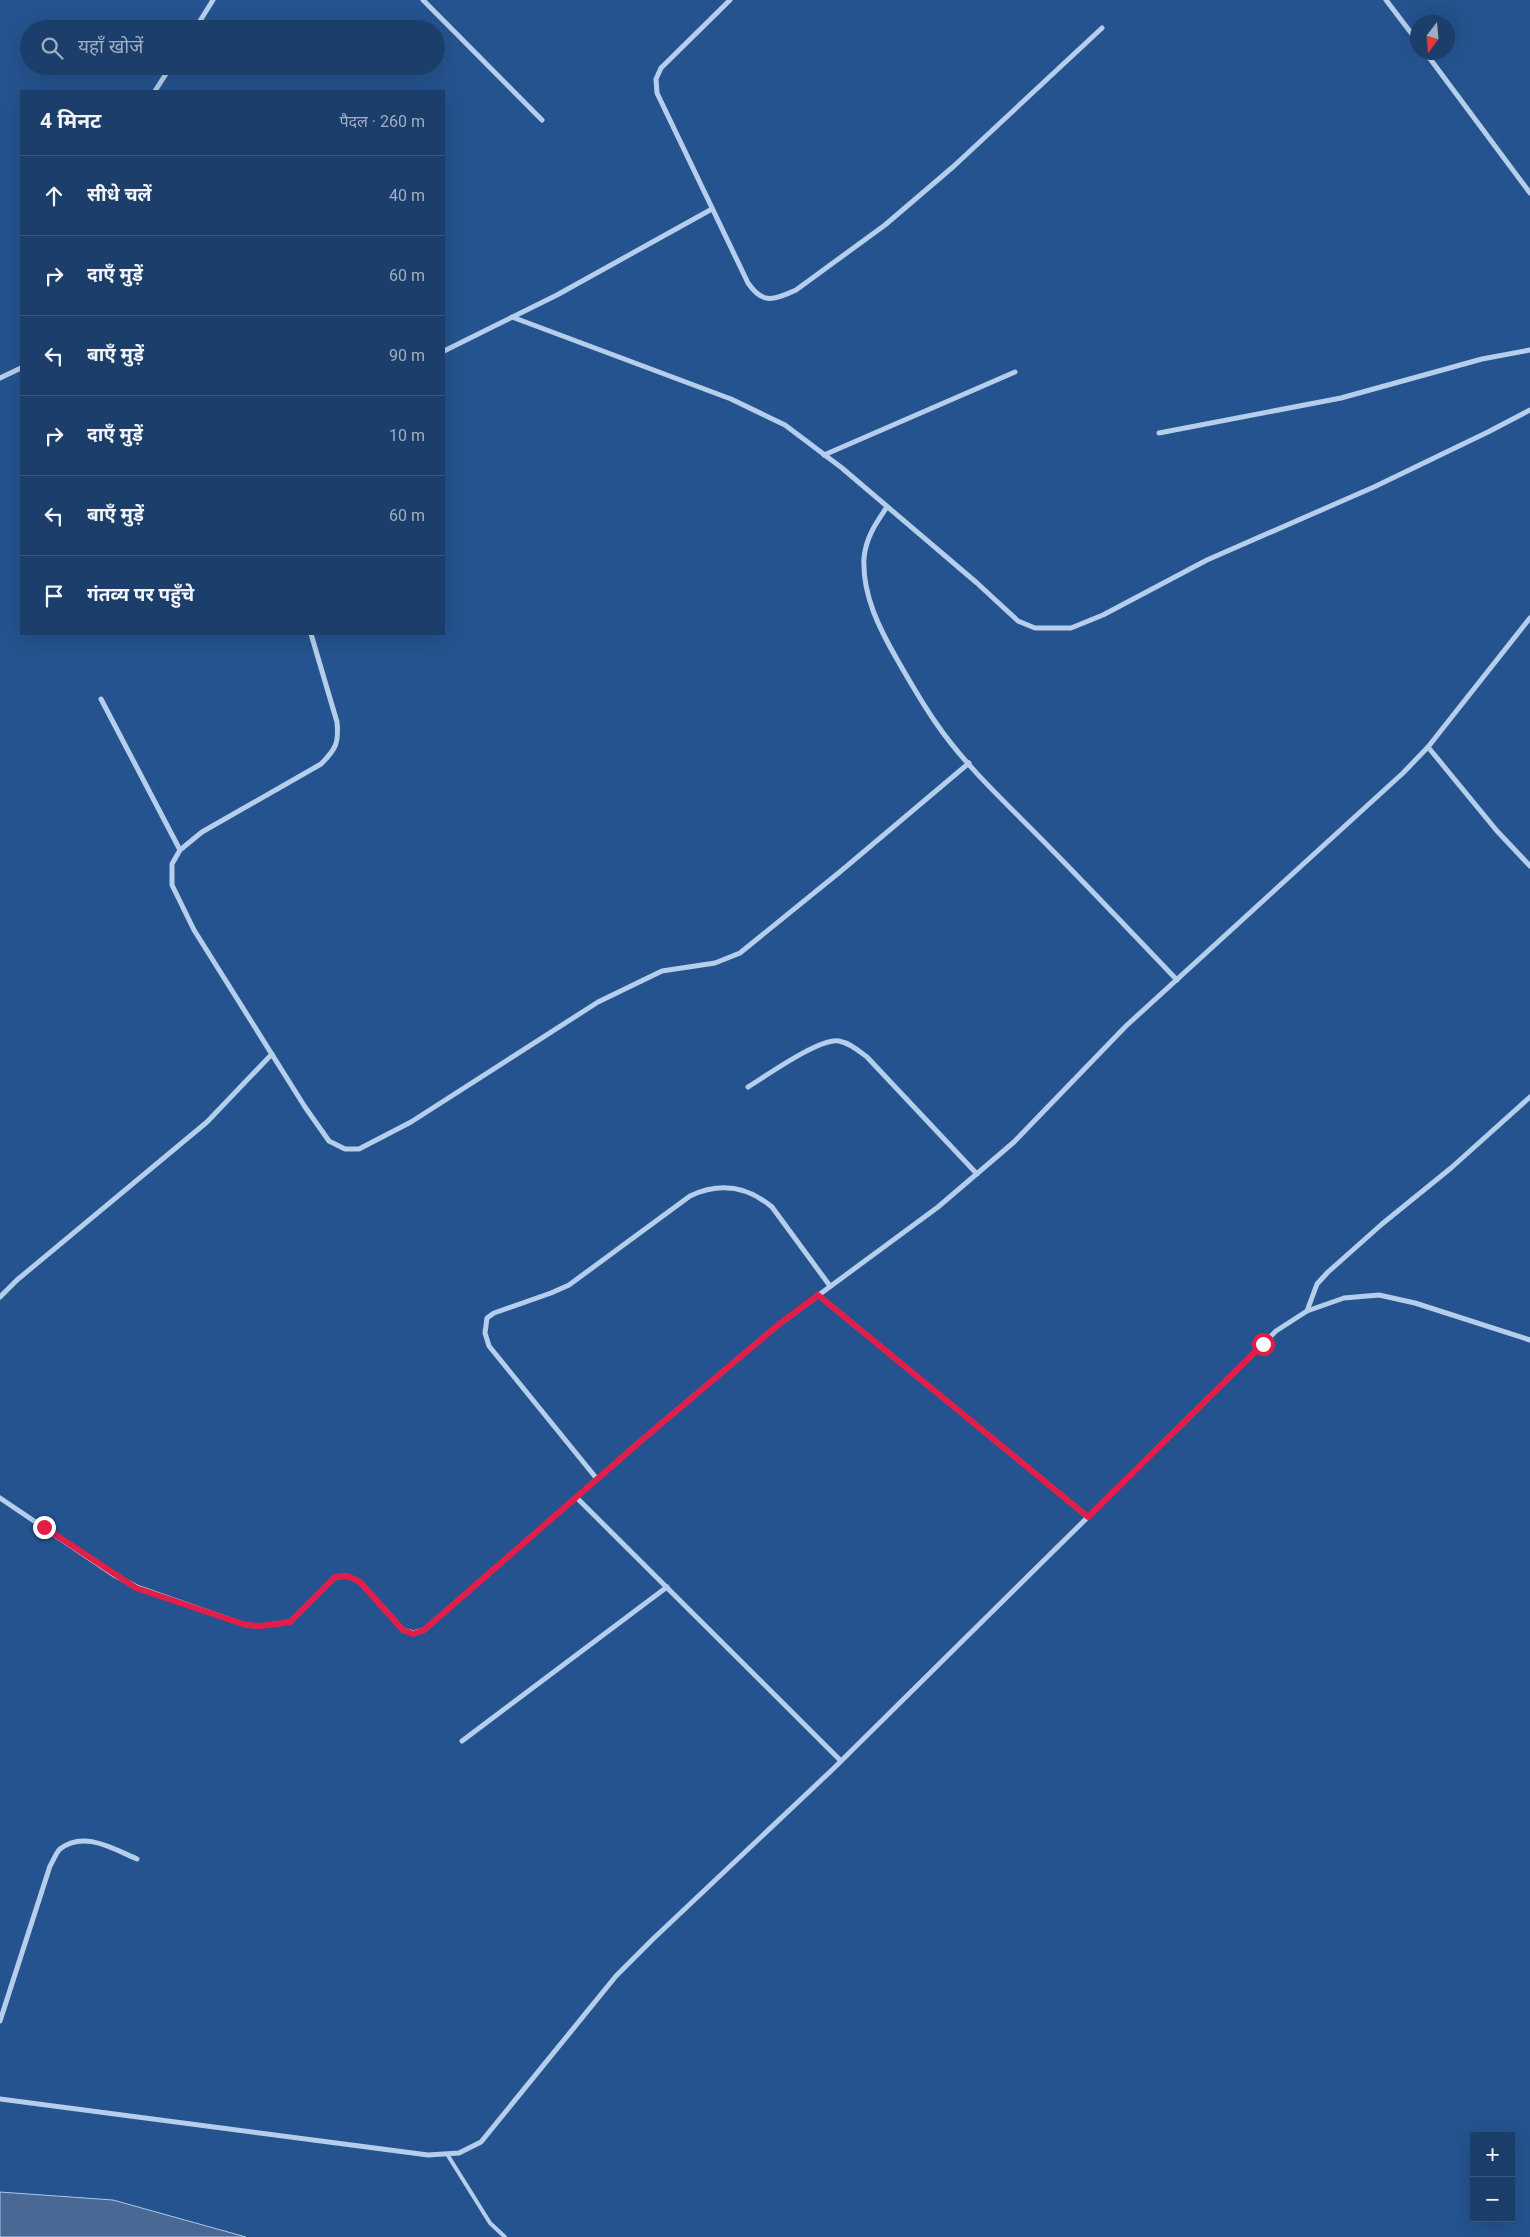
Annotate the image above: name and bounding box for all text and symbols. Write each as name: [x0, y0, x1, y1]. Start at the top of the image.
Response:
north arrow: [1410, 15, 1455, 60]
search box: [20, 20, 445, 75]
icon: search: [38, 34, 66, 62]
text: यहाँ खोजें: [78, 35, 143, 58]
text: 4 मिनट: [40, 109, 101, 133]
text: पैदल · 260 m: [339, 112, 425, 131]
icon: ahead: [40, 182, 68, 210]
text: सीधे चलें: [87, 183, 152, 206]
text: 40 m: [389, 186, 425, 205]
icon: right: [40, 262, 68, 290]
text: दाएँ मुड़ें: [87, 263, 143, 286]
text: 60 m: [389, 266, 425, 285]
icon: left: [40, 342, 68, 370]
text: बाएँ मुड़ें: [87, 343, 144, 366]
text: 90 m: [389, 346, 425, 365]
icon: right: [40, 422, 68, 450]
text: दाएँ मुड़ें: [87, 423, 143, 446]
text: 10 m: [389, 426, 425, 445]
icon: left: [40, 502, 68, 530]
text: बाएँ मुड़ें: [87, 503, 144, 526]
text: 60 m: [389, 506, 425, 525]
icon: arrive: [40, 582, 68, 610]
text: गंतव्य पर पहुँचे: [87, 583, 194, 606]
route start: [1252, 1333, 1275, 1356]
route end: [33, 1516, 56, 1539]
map controls: [1470, 2132, 1515, 2222]
button: +: [1470, 2132, 1515, 2177]
button: −: [1470, 2177, 1515, 2222]

